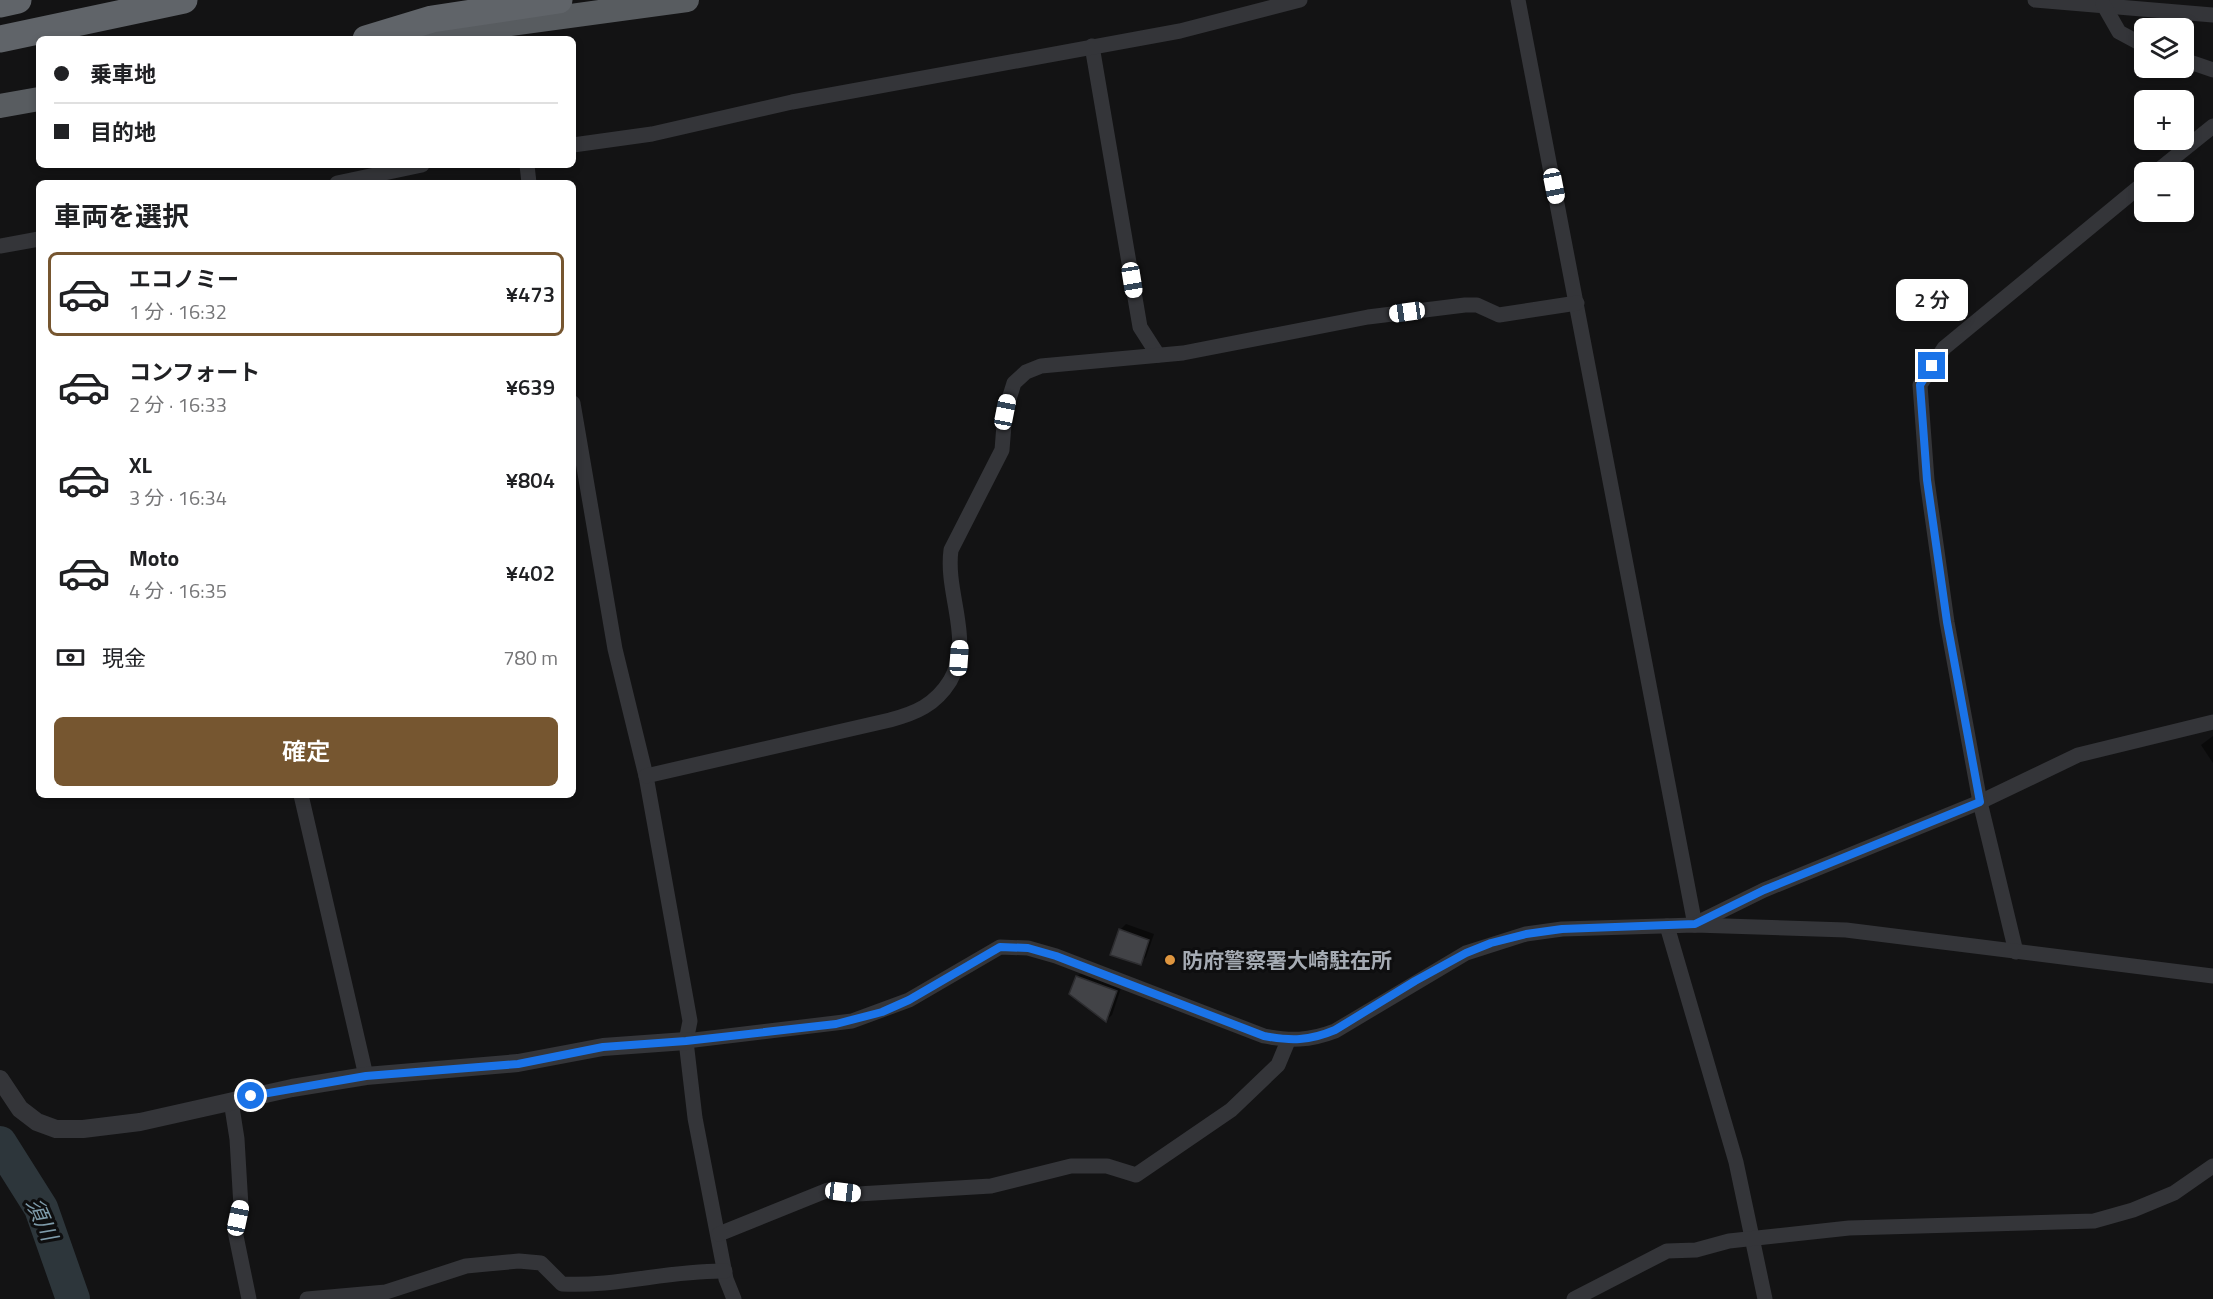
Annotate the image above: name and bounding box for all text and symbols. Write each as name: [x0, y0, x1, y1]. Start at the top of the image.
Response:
map controls: [2134, 18, 2194, 222]
button: layers: [2134, 18, 2194, 78]
text: 乗車地: [90, 57, 156, 91]
button: +: [2134, 90, 2194, 150]
text: 目的地: [90, 115, 156, 149]
button: −: [2134, 162, 2194, 222]
car: [1542, 167, 1566, 205]
text: 車両を選択: [54, 195, 189, 236]
car: [1120, 261, 1144, 299]
text: エコノミー: [129, 262, 239, 296]
icon: car: [57, 267, 111, 321]
text: ¥473: [506, 277, 555, 311]
callout: 2 分: [1896, 279, 1968, 321]
text: 2 分: [1914, 284, 1950, 315]
text: 1 分 · 16:32: [129, 296, 227, 327]
car: [1388, 301, 1426, 323]
route end: [1918, 352, 1945, 379]
text: コンフォート: [129, 355, 260, 389]
icon: car: [57, 360, 111, 414]
text: ¥639: [506, 370, 555, 404]
text: 2 分 · 16:33: [129, 389, 227, 420]
car: [993, 393, 1017, 431]
text: XL: [129, 448, 152, 482]
icon: car: [57, 453, 111, 507]
text: ¥804: [506, 463, 555, 497]
text: 3 分 · 16:34: [129, 482, 227, 513]
text: Moto: [129, 541, 179, 575]
icon: car: [57, 546, 111, 600]
text: ¥402: [506, 556, 555, 590]
text: 4 分 · 16:35: [129, 575, 227, 606]
car: [949, 639, 969, 677]
icon: cash: [54, 641, 87, 674]
text: 現金: [102, 641, 146, 675]
text: 780 m: [503, 642, 558, 673]
button: 確定: [54, 717, 558, 786]
place label: 防府警察署大崎駐在所: [1182, 944, 1392, 976]
marker: 防府警察署大崎駐在所: [1163, 953, 1177, 967]
route start: [237, 1082, 264, 1109]
car: [824, 1181, 862, 1203]
water label: 須川: [18, 1192, 67, 1248]
car: [225, 1199, 251, 1237]

